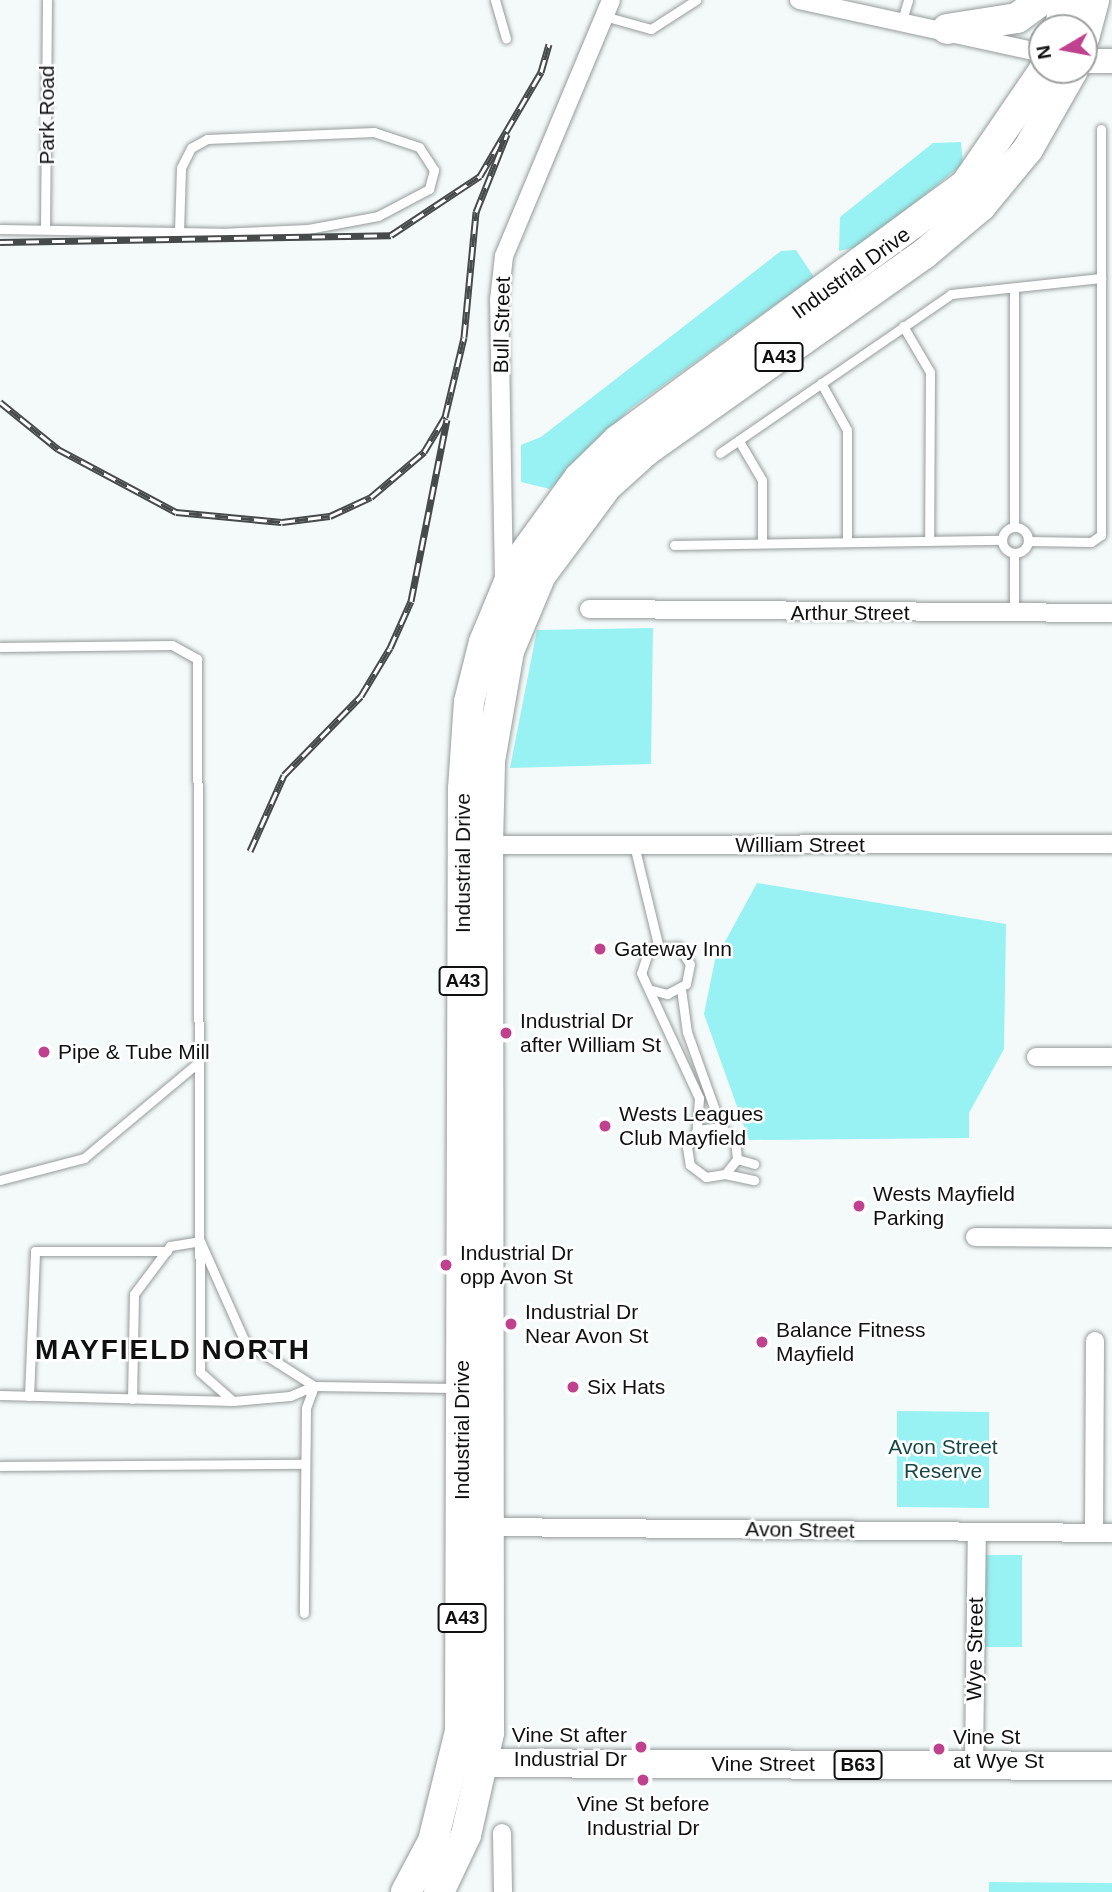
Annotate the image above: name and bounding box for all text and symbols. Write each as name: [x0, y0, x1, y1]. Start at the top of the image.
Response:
north arrow: [1028, 14, 1098, 84]
text: N: [1032, 44, 1055, 61]
street label: Park Road: [34, 65, 60, 165]
street label: Industrial Drive: [787, 222, 915, 324]
street label: Bull Street: [489, 276, 515, 374]
road number: A43: [754, 342, 804, 372]
street label: Arthur Street: [790, 600, 910, 626]
street label: Industrial Drive: [450, 793, 476, 933]
street label: William Street: [735, 832, 865, 858]
place label: Gateway Inn: [614, 936, 732, 962]
marker: Gateway Inn: [592, 941, 608, 957]
road number: A43: [438, 965, 488, 996]
place label: Industrial Dr after William St: [520, 1008, 661, 1058]
marker: Industrial Dr after William St: [498, 1025, 514, 1041]
place label: Pipe & Tube Mill: [58, 1039, 210, 1065]
marker: Pipe & Tube Mill: [36, 1044, 52, 1060]
place label: Wests Leagues Club Mayfield: [619, 1101, 763, 1151]
marker: Wests Leagues Club Mayfield: [597, 1118, 613, 1134]
place label: Wests Mayfield Parking: [873, 1181, 1015, 1231]
marker: Wests Mayfield Parking: [851, 1198, 867, 1214]
place label: Industrial Dr opp Avon St: [460, 1240, 574, 1290]
marker: Industrial Dr opp Avon St: [438, 1257, 454, 1273]
place label: Industrial Dr Near Avon St: [525, 1299, 650, 1349]
marker: Industrial Dr Near Avon St: [503, 1316, 519, 1332]
place label: Balance Fitness Mayfield: [776, 1317, 925, 1367]
district label: MAYFIELD NORTH: [37, 1333, 309, 1367]
marker: Balance Fitness Mayfield: [754, 1334, 770, 1350]
street label: Industrial Drive: [449, 1360, 475, 1500]
place label: Six Hats: [587, 1374, 665, 1400]
marker: Six Hats: [565, 1379, 581, 1395]
park label: Avon Street Reserve: [888, 1434, 998, 1484]
street label: Avon Street: [745, 1516, 855, 1544]
street label: Wye Street: [961, 1597, 989, 1701]
road number: A43: [438, 1602, 486, 1634]
place label: Vine St after Industrial Dr: [512, 1722, 627, 1772]
place label: Vine St at Wye St: [953, 1724, 1044, 1774]
marker: Vine St after Industrial Dr: [633, 1739, 649, 1755]
marker: Vine St at Wye St: [931, 1741, 947, 1757]
road number: B63: [834, 1750, 882, 1780]
street label: Vine Street: [711, 1751, 815, 1777]
marker: Vine St before Industrial Dr: [635, 1772, 651, 1788]
place label: Vine St before Industrial Dr: [577, 1791, 709, 1841]

